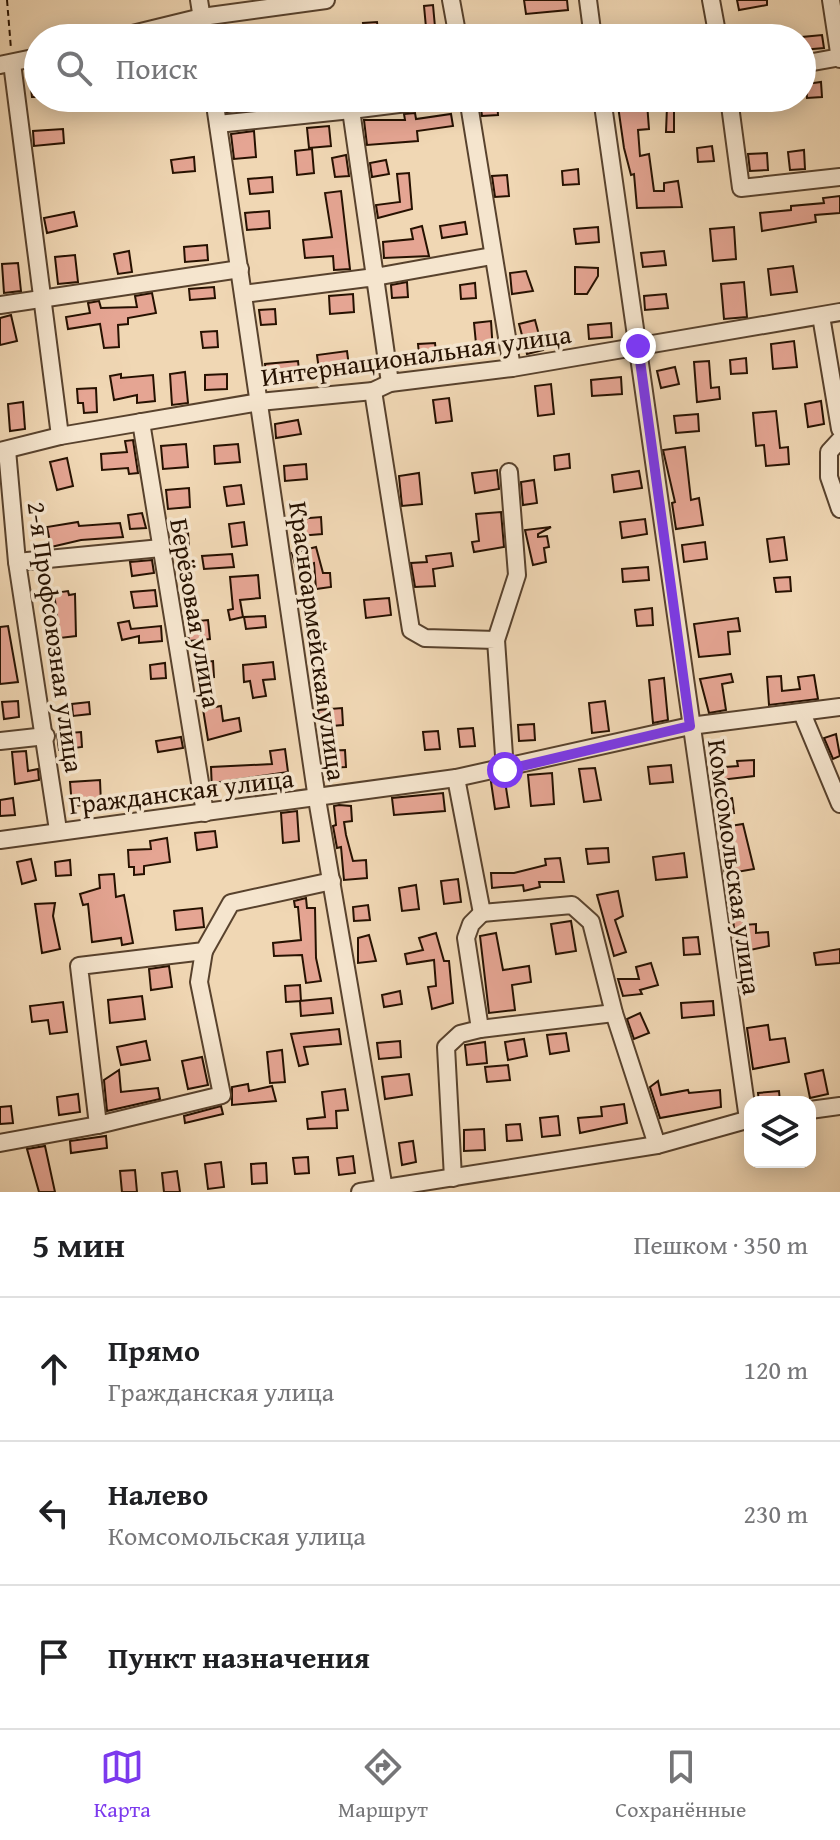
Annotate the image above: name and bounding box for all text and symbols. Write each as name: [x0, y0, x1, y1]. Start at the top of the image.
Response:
search box: [24, 24, 816, 112]
icon: search: [52, 46, 96, 90]
text: Поиск: [116, 46, 198, 90]
street label: Интернациональная улица: [258, 314, 574, 396]
route end: [620, 328, 656, 364]
street label: 2-я Профсоюзная улица: [18, 499, 94, 776]
street label: Красноармейская улица: [279, 499, 357, 784]
street label: Берёзовая улица: [160, 515, 232, 711]
street label: Комсомольская улица: [698, 737, 772, 998]
route start: [487, 752, 523, 788]
street label: Гражданская улица: [66, 758, 296, 824]
map controls: [744, 1096, 816, 1168]
button: layers: [744, 1096, 816, 1168]
text: 5 мин: [32, 1220, 125, 1269]
text: Пешком · 350 m: [634, 1225, 808, 1264]
text: Прямо: [108, 1328, 200, 1372]
icon: ahead: [32, 1347, 76, 1391]
text: 120 m: [743, 1350, 808, 1389]
text: Гражданская улица: [108, 1372, 334, 1411]
text: Налево: [108, 1472, 208, 1516]
icon: left: [32, 1491, 76, 1535]
text: 230 m: [743, 1494, 808, 1533]
text: Комсомольская улица: [108, 1516, 366, 1555]
icon: arrive: [32, 1635, 76, 1679]
text: Пункт назначения: [108, 1635, 370, 1679]
tab: Карта: [94, 1745, 151, 1825]
tab: Маршрут: [338, 1745, 428, 1825]
tab: Сохранённые: [615, 1745, 746, 1825]

